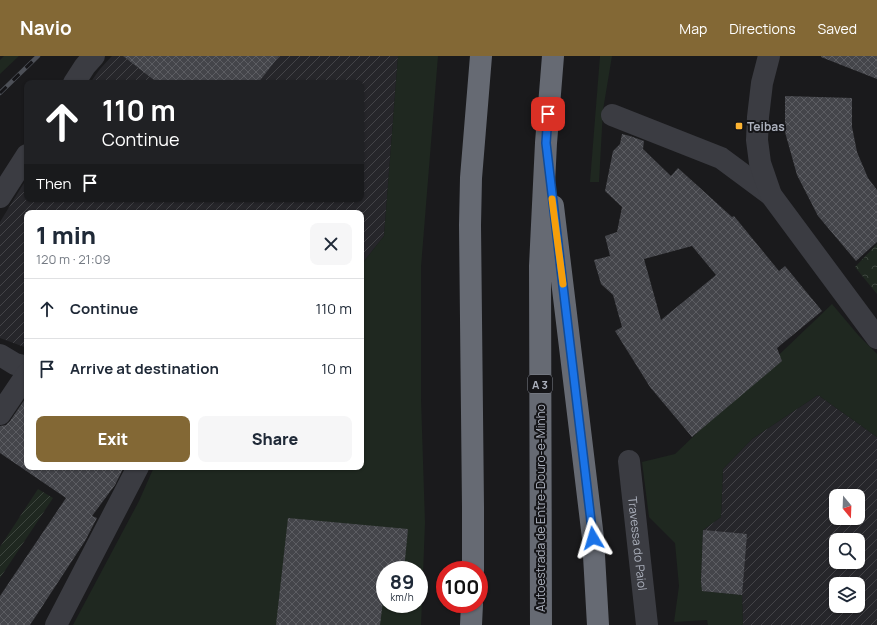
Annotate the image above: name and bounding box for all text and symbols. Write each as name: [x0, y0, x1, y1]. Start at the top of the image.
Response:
text: Navio: [20, 15, 72, 41]
text: Map: [679, 19, 707, 38]
text: Directions: [729, 19, 796, 38]
text: Saved: [818, 19, 857, 38]
text: 110 m: [102, 91, 176, 129]
icon: ahead: [36, 96, 88, 148]
pin: [531, 97, 565, 131]
icon: arrive: [537, 103, 559, 125]
place label: Teibas: [747, 118, 785, 135]
marker: Teibas: [734, 121, 744, 131]
text: Continue: [102, 127, 180, 151]
icon: arrive: [79, 172, 101, 194]
text: Then: [36, 173, 71, 194]
text: 1 min: [36, 218, 96, 251]
button: close: [310, 223, 352, 265]
text: 120 m · 21:09: [36, 250, 111, 268]
icon: ahead: [36, 298, 58, 320]
text: Continue: [70, 298, 138, 319]
text: 110 m: [315, 298, 352, 319]
icon: arrive: [36, 358, 58, 380]
text: Arrive at destination: [70, 358, 219, 379]
text: 10 m: [321, 358, 352, 379]
road number: A 3: [528, 375, 552, 393]
street label: Autoestrada de Entre-Douro-e-Minho: [532, 404, 549, 612]
button: Exit: [36, 416, 190, 462]
button: Share: [198, 416, 352, 462]
north arrow: [829, 489, 865, 525]
map controls: [829, 489, 865, 613]
street label: Travessa do Paiol: [624, 496, 652, 591]
position arrow: [572, 517, 614, 559]
button: search: [829, 533, 865, 569]
speed limit sign: 100: [436, 561, 488, 613]
text: 89: [390, 568, 414, 595]
button: layers: [829, 577, 865, 613]
text: km/h: [390, 590, 414, 604]

